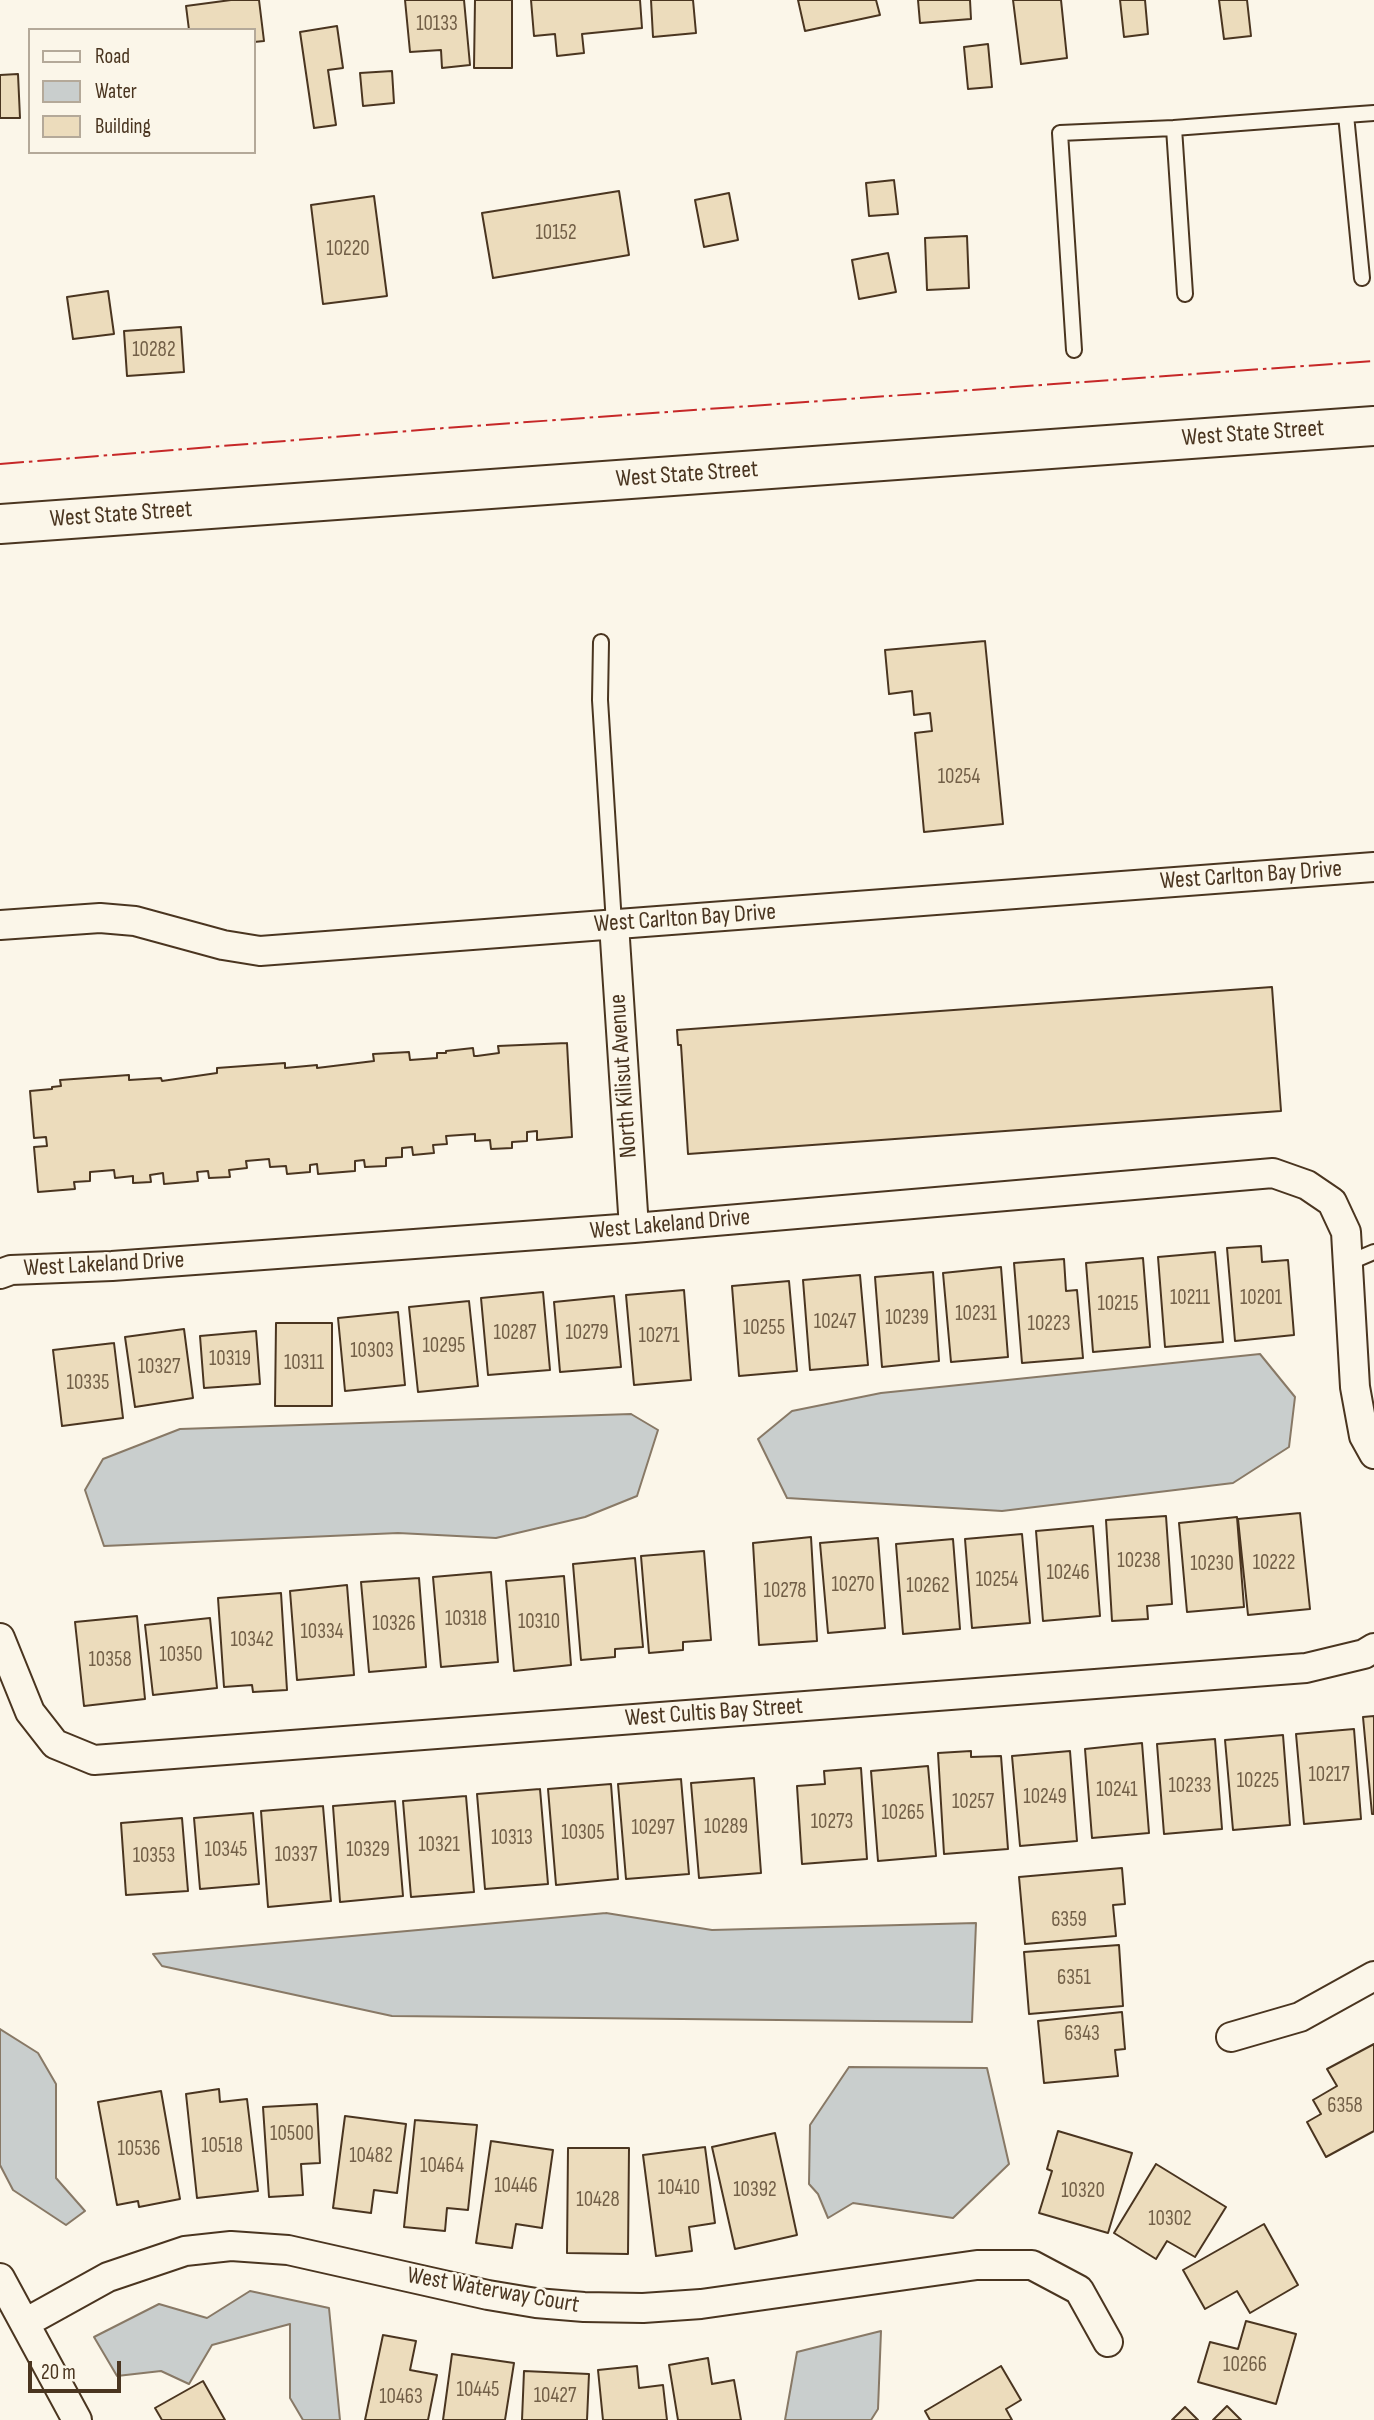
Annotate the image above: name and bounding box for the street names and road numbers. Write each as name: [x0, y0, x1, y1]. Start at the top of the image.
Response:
street label: West State Street: [1181, 415, 1325, 453]
street label: West State Street: [615, 456, 759, 494]
street label: West State Street: [49, 496, 193, 534]
street label: West Carlton Bay Drive: [1159, 855, 1343, 897]
street label: West Carlton Bay Drive: [593, 898, 777, 940]
street label: North Kilisut Avenue: [604, 993, 644, 1159]
street label: West Lakeland Drive: [589, 1204, 751, 1246]
street label: West Lakeland Drive: [23, 1246, 185, 1284]
street label: West Cultis Bay Street: [624, 1692, 804, 1734]
street label: West Waterway Court: [405, 2262, 581, 2320]

